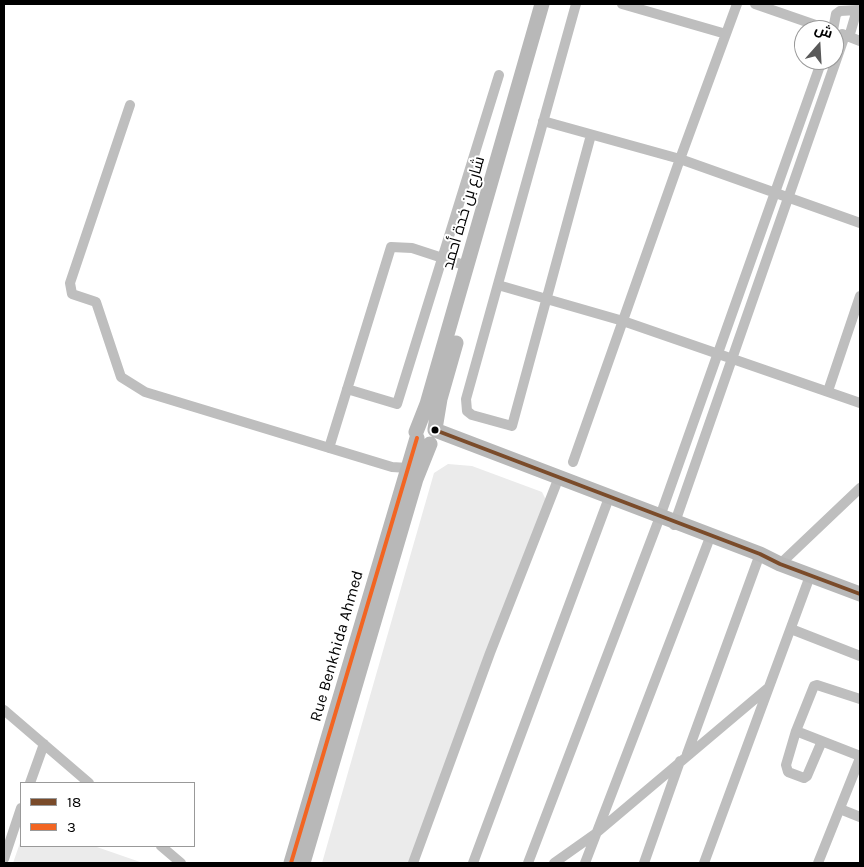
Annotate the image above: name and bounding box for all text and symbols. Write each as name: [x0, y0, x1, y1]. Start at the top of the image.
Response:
north arrow: [794, 20, 844, 70]
text: ش: [812, 20, 835, 42]
street label: شارع بن خدة أحمد: [439, 154, 489, 272]
unlabelled marker: [430, 425, 440, 435]
street label: Rue Benkhida Ahmed: [306, 568, 368, 724]
legend: [20, 782, 195, 847]
text: 18: [67, 793, 81, 811]
text: 3: [67, 818, 76, 836]

